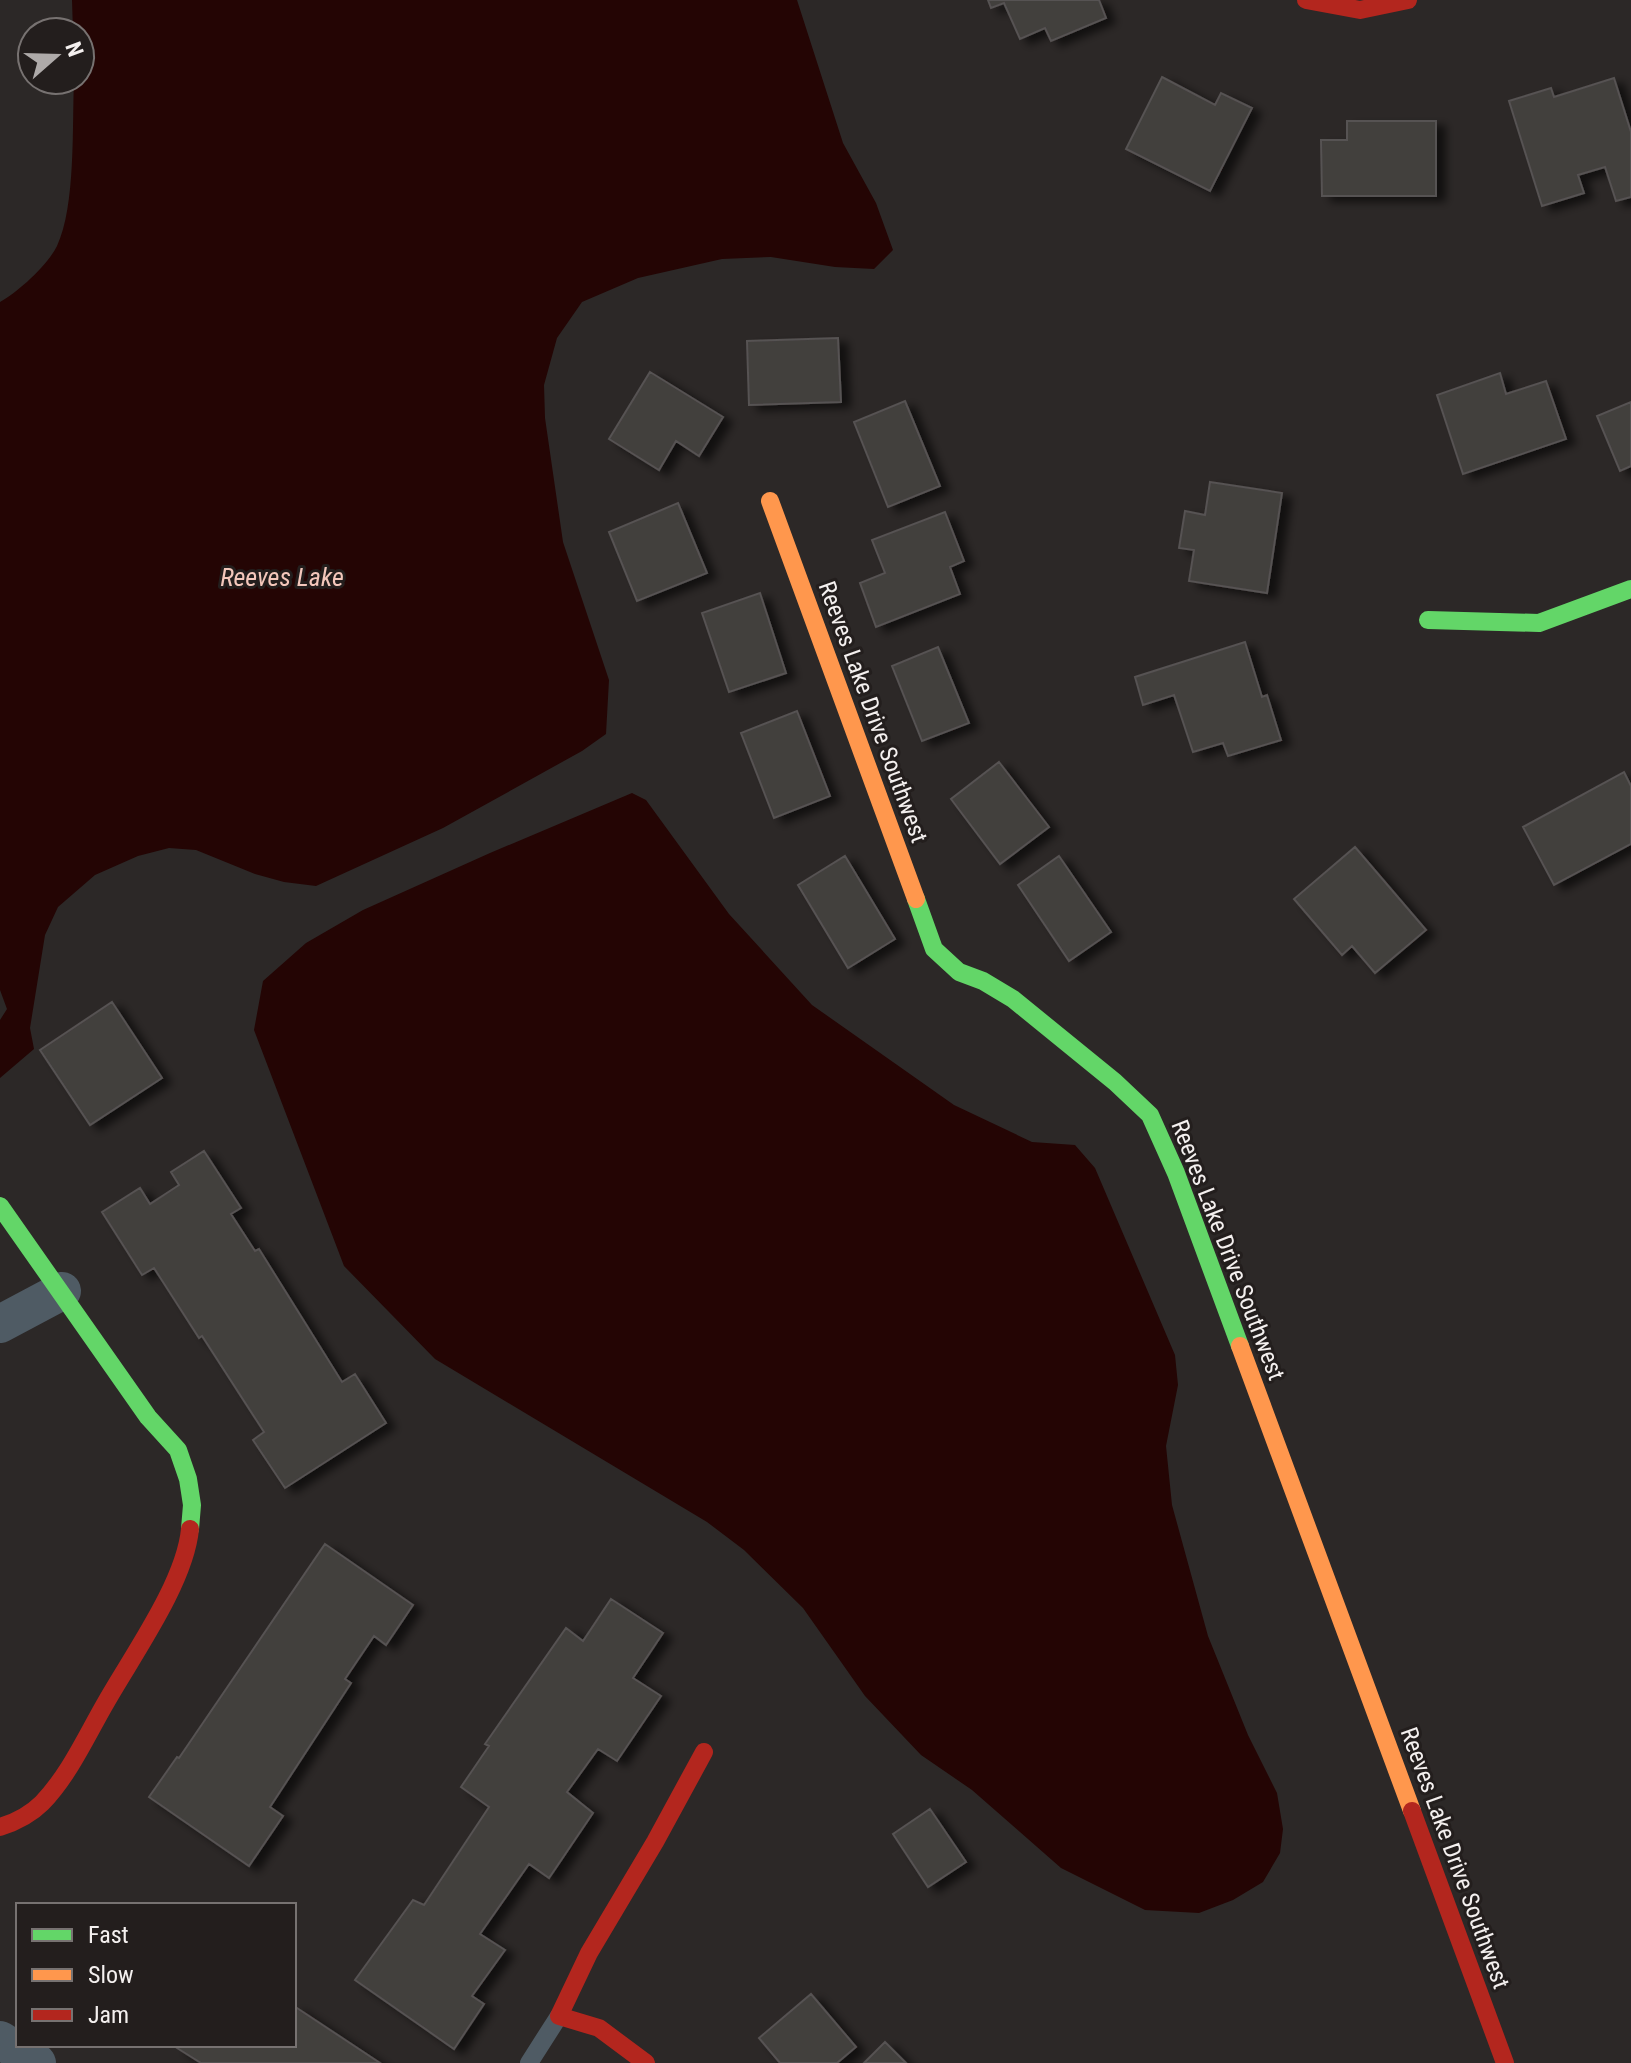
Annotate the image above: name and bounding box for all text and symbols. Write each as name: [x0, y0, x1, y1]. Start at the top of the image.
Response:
north arrow: [16, 16, 96, 96]
text: N: [60, 39, 88, 60]
water label: Reeves Lake: [220, 562, 344, 592]
street label: Reeves Lake Drive Southwest: [813, 577, 933, 847]
street label: Reeves Lake Drive Southwest: [1165, 1116, 1291, 1384]
street label: Reeves Lake Drive Southwest: [1395, 1723, 1515, 1993]
legend: [16, 1903, 296, 2047]
text: Fast: [88, 1921, 129, 1949]
text: Slow: [88, 1961, 134, 1989]
text: Jam: [88, 2001, 129, 2029]

